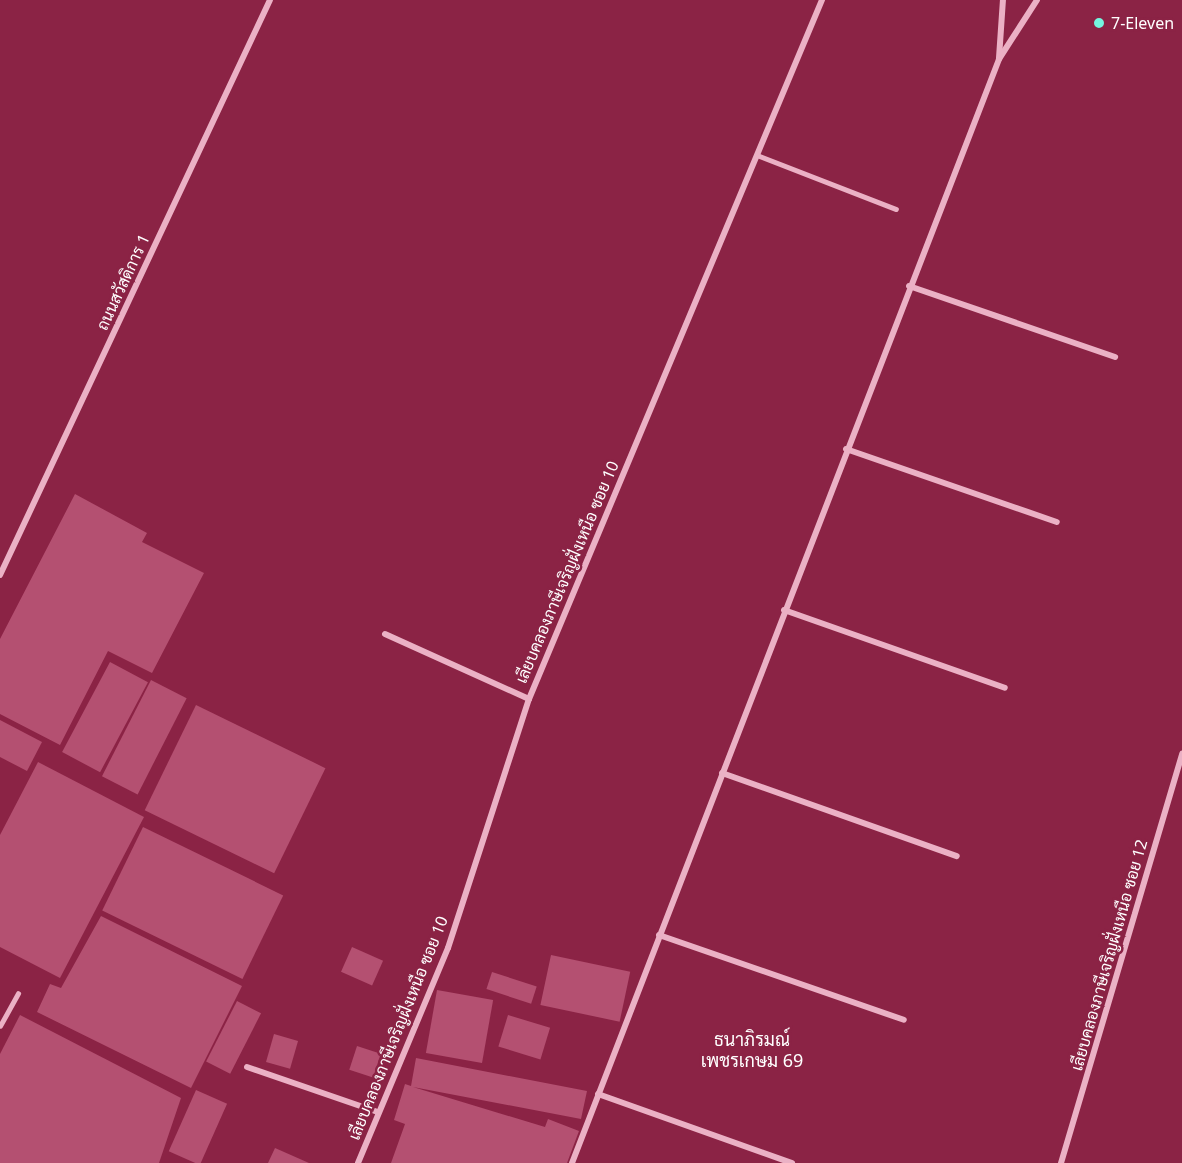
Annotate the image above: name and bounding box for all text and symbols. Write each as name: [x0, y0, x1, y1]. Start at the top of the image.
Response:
place label: 7-Eleven: [1111, 13, 1174, 33]
marker: 7-Eleven: [1092, 16, 1106, 30]
street label: ถนนสวัสดิการ 1: [92, 231, 154, 333]
street label: เลียบคลองภาษีเจริญฝั่งเหนือ ซอย 10: [511, 458, 623, 686]
street label: เลียบคลองภาษีเจริญฝั่งเหนือ ซอย 12: [1067, 837, 1151, 1073]
street label: เลียบคลองภาษีเจริญฝั่งเหนือ ซอย 10: [344, 913, 452, 1143]
district label: ธนาภิรมณ์ เพชรเกษม 69: [701, 1029, 803, 1072]

